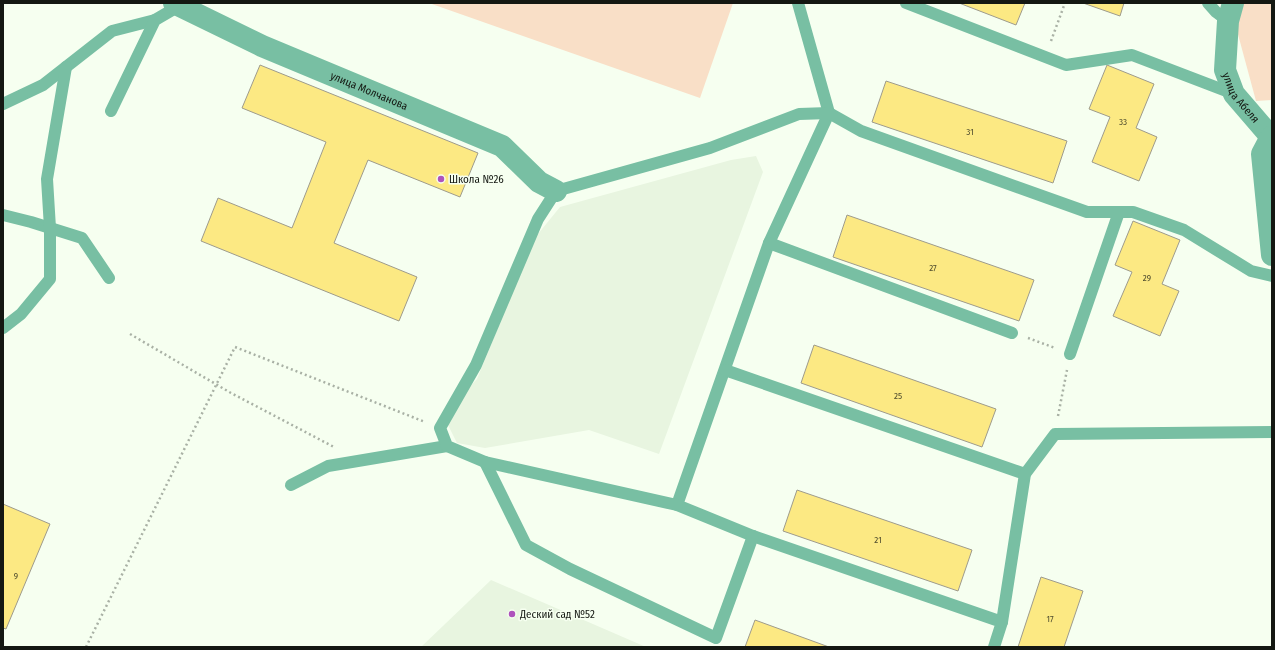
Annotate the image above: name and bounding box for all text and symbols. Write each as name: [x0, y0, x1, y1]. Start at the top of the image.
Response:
street label: улица Молчанова: [328, 69, 410, 113]
street label: улица Абеля: [1220, 71, 1262, 125]
house number: 33: [1119, 117, 1127, 127]
house number: 31: [966, 127, 974, 137]
place label: Школа №26: [449, 173, 504, 186]
marker: Школа №26: [436, 174, 446, 184]
house number: 27: [929, 263, 937, 273]
house number: 29: [1143, 273, 1151, 283]
house number: 25: [894, 391, 902, 401]
house number: 21: [874, 535, 882, 545]
house number: 9: [14, 571, 18, 581]
place label: Деский сад №52: [519, 608, 595, 621]
marker: Деский сад №52: [507, 609, 517, 619]
house number: 17: [1046, 614, 1054, 624]

